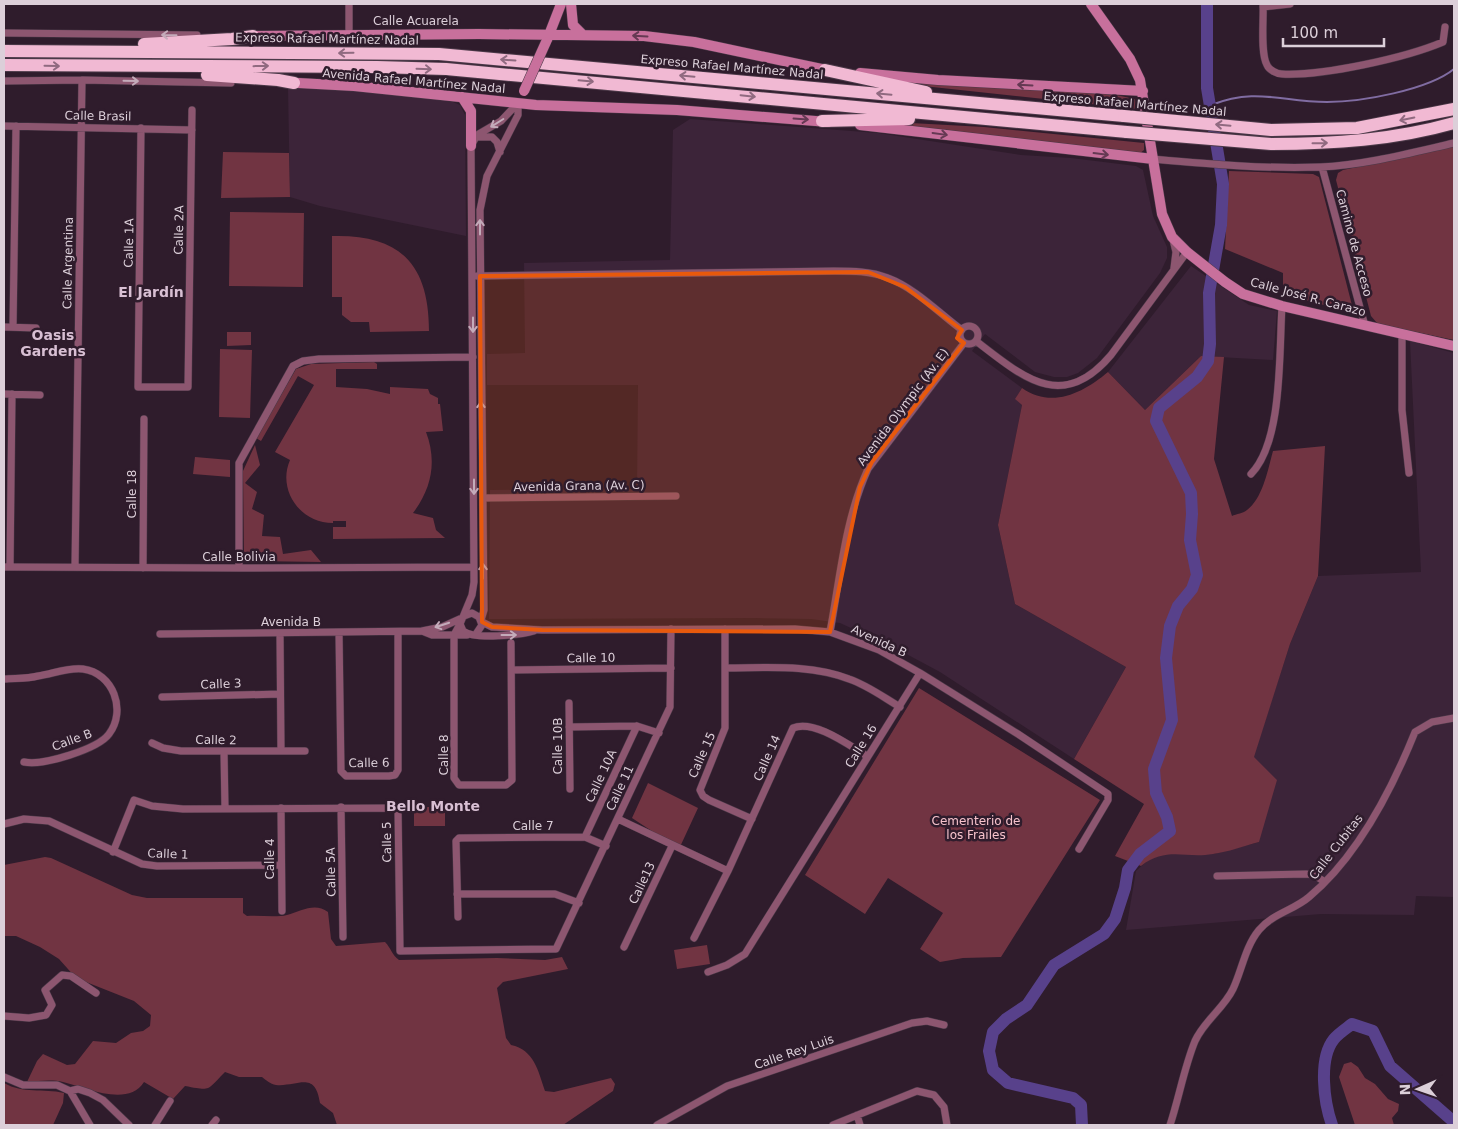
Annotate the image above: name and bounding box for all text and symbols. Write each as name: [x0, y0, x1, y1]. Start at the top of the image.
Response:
street label: Calle Acuarela: [373, 14, 459, 28]
scale bar: [1283, 15, 1384, 47]
text: 100 m: [1290, 24, 1338, 42]
one-way arrow: [161, 30, 178, 40]
street label: Expreso Rafael Martínez Nadal: [235, 30, 419, 48]
one-way arrow: [632, 31, 648, 40]
one-way arrow: [338, 48, 354, 58]
street label: Expreso Rafael Martínez Nadal: [640, 52, 824, 82]
one-way arrow: [500, 55, 516, 64]
one-way arrow: [44, 61, 60, 71]
one-way arrow: [253, 62, 269, 71]
one-way arrow: [416, 64, 432, 73]
street label: Avenida Rafael Martínez Nadal: [322, 66, 506, 96]
one-way arrow: [680, 71, 696, 81]
one-way arrow: [122, 76, 138, 86]
one-way arrow: [578, 77, 594, 86]
one-way arrow: [1017, 80, 1033, 89]
street label: Expreso Rafael Martínez Nadal: [1043, 89, 1227, 119]
one-way arrow: [876, 90, 892, 99]
one-way arrow: [739, 92, 755, 101]
street label: Calle Brasil: [64, 108, 132, 124]
one-way arrow: [792, 115, 808, 124]
one-way arrow: [1399, 115, 1415, 125]
one-way arrow: [491, 118, 505, 128]
one-way arrow: [1215, 121, 1231, 130]
one-way arrow: [931, 130, 947, 140]
one-way arrow: [1312, 139, 1328, 148]
one-way arrow: [1092, 149, 1108, 159]
street label: Camino de Acceso: [1333, 188, 1375, 298]
street label: Calle 2A: [172, 204, 186, 255]
street label: Calle Argentina: [60, 217, 76, 309]
street label: Calle 1A: [122, 217, 136, 268]
one-way arrow: [475, 219, 485, 236]
street label: Calle José R. Carazo: [1249, 275, 1367, 319]
district label: El Jardín: [118, 284, 184, 300]
one-way arrow: [468, 316, 478, 332]
district label: Oasis Gardens: [20, 327, 86, 359]
street label: Avenida Olympic (Av. E): [854, 346, 952, 468]
one-way arrow: [477, 401, 486, 417]
street label: Calle 18: [125, 470, 139, 518]
one-way arrow: [469, 478, 479, 495]
street label: Avenida Grana (Av. C): [513, 478, 645, 494]
street label: Calle Bolivia: [202, 550, 276, 564]
one-way arrow: [478, 564, 488, 580]
street label: Avenida B: [261, 615, 321, 629]
one-way arrow: [435, 621, 451, 630]
street label: Avenida B: [849, 622, 909, 660]
one-way arrow: [500, 630, 517, 640]
street label: Calle 10: [566, 651, 616, 665]
street label: Calle 3: [200, 676, 242, 692]
street label: Calle 10B: [551, 717, 565, 775]
street label: Calle 16: [842, 722, 880, 770]
street label: Calle B: [50, 726, 94, 754]
street label: Calle 15: [686, 730, 718, 780]
street label: Calle 2: [195, 733, 237, 747]
street label: Calle 14: [751, 733, 783, 783]
street label: Calle 8: [437, 734, 451, 776]
street label: Calle 10A: [583, 746, 620, 805]
street label: Calle 6: [348, 756, 390, 770]
street label: Calle 11: [603, 763, 637, 813]
district label: Bello Monte: [386, 798, 480, 814]
street label: Calle Cubitas: [1306, 812, 1366, 882]
park label: Cementerio de los Frailes: [932, 814, 1020, 842]
street label: Calle 7: [512, 819, 554, 833]
street label: Calle 5: [380, 821, 394, 863]
street label: Calle 4: [263, 838, 277, 880]
street label: Calle 1: [147, 846, 189, 862]
street label: Calle 5A: [324, 846, 338, 897]
street label: Calle13: [626, 860, 658, 906]
street label: Calle Rey Luis: [752, 1032, 836, 1072]
north arrow: [1393, 1064, 1443, 1114]
text: N: [1397, 1083, 1413, 1096]

